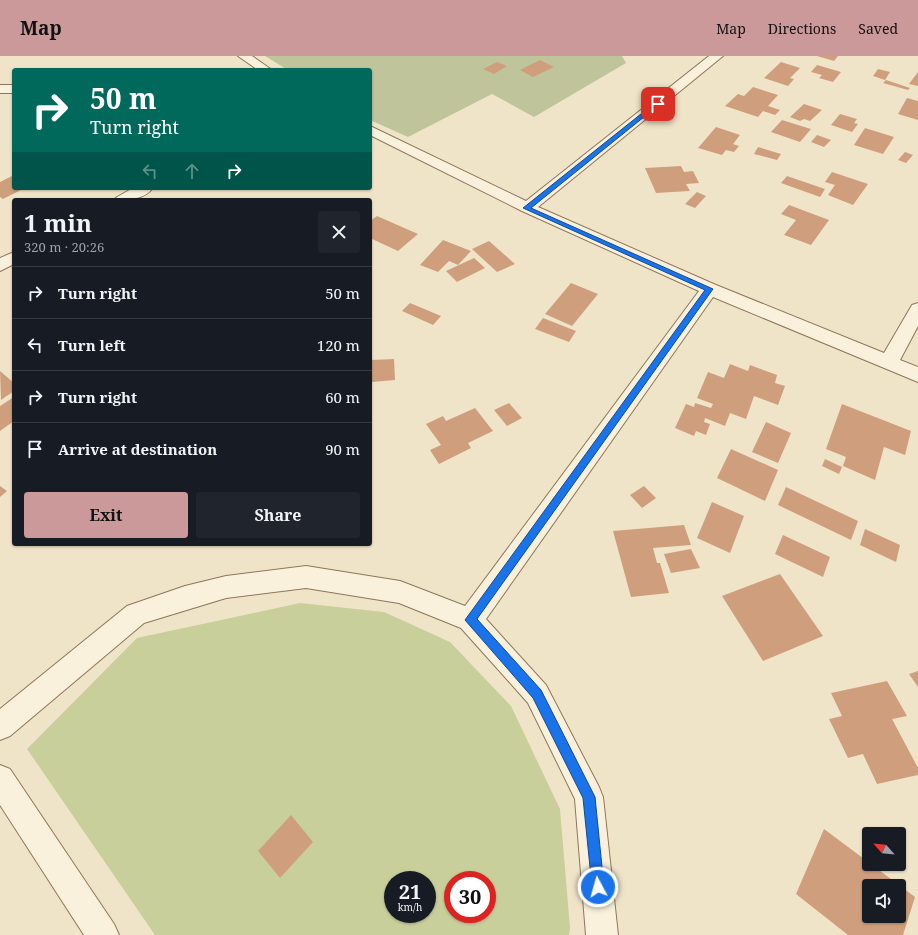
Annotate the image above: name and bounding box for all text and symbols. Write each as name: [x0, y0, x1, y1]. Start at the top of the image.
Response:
text: Map: [20, 15, 62, 41]
text: Map: [716, 19, 746, 38]
text: Directions: [768, 19, 836, 38]
text: Saved: [858, 19, 898, 38]
text: 50 m: [90, 79, 157, 117]
icon: right: [24, 84, 76, 136]
pin: [641, 87, 675, 121]
icon: arrive: [647, 93, 669, 115]
text: Turn right: [90, 115, 179, 139]
icon: left: [139, 160, 161, 182]
icon: ahead: [181, 160, 203, 182]
icon: right: [223, 160, 245, 182]
text: 1 min: [24, 206, 92, 239]
button: close: [318, 211, 360, 253]
text: 320 m · 20:26: [24, 238, 104, 256]
icon: right: [24, 282, 46, 304]
text: Turn right: [58, 283, 137, 303]
text: 50 m: [325, 283, 360, 303]
icon: left: [24, 334, 46, 356]
text: Turn left: [58, 335, 126, 355]
text: 120 m: [317, 335, 360, 355]
icon: right: [24, 386, 46, 408]
text: Turn right: [58, 387, 137, 407]
text: 60 m: [325, 387, 360, 407]
icon: arrive: [24, 438, 46, 460]
text: Arrive at destination: [58, 439, 217, 459]
text: 90 m: [325, 439, 360, 459]
button: Exit: [24, 492, 188, 538]
button: Share: [196, 492, 360, 538]
north arrow: [862, 827, 906, 871]
map controls: [862, 827, 906, 923]
position arrow: [577, 866, 619, 908]
speed limit sign: 30: [444, 871, 496, 923]
text: 21: [399, 878, 421, 905]
button: sound: [862, 879, 906, 923]
text: km/h: [398, 900, 422, 914]

